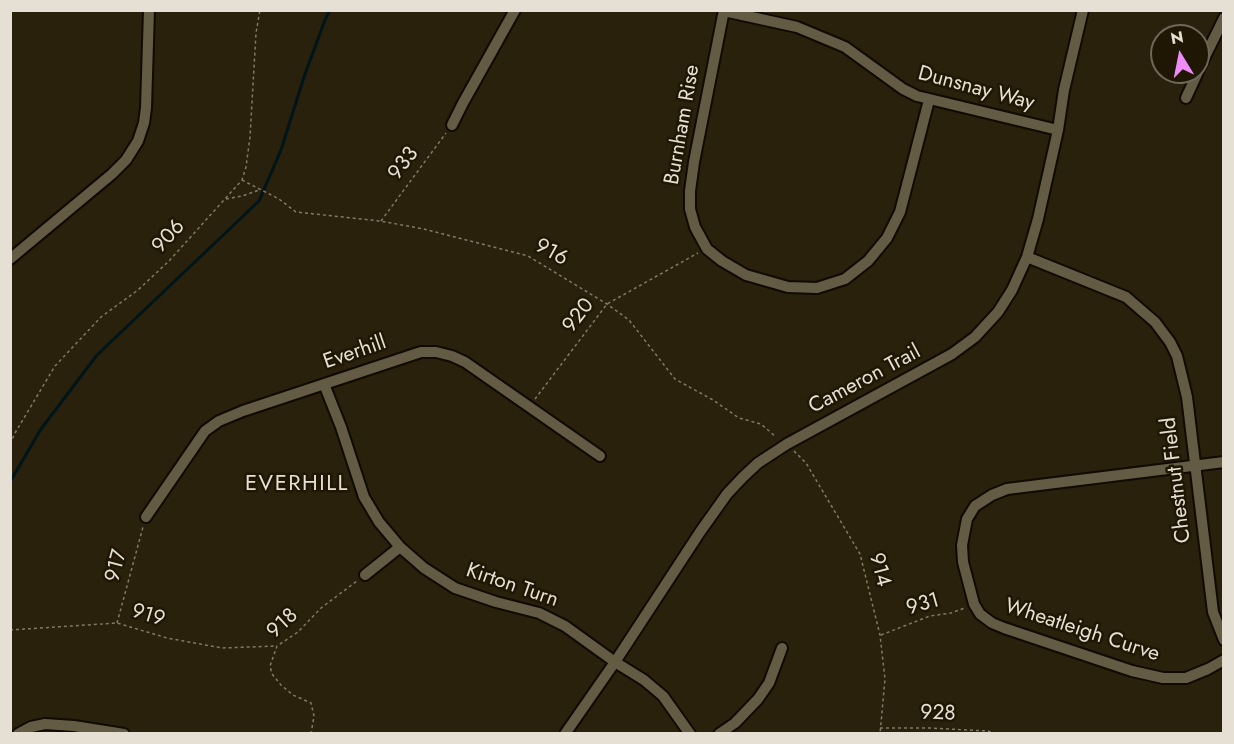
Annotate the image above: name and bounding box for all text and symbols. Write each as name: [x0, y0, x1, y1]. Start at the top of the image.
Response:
north arrow: [1150, 24, 1210, 84]
text: N: [1169, 25, 1185, 50]
street label: Dunsnay Way: [915, 61, 1037, 117]
street label: Burnham Rise: [660, 63, 706, 187]
street label: 933: [383, 142, 425, 186]
street label: 906: [147, 215, 191, 259]
street label: 916: [530, 234, 572, 272]
street label: 920: [558, 294, 600, 338]
street label: Everhill: [320, 331, 390, 375]
street label: Cameron Trail: [805, 340, 925, 420]
street label: Chestnut Field: [1157, 416, 1197, 544]
district label: EVERHILL: [245, 472, 349, 498]
street label: 917: [101, 547, 133, 585]
street label: 914: [862, 550, 896, 590]
street label: Kirton Turn: [463, 559, 561, 613]
street label: 931: [904, 588, 942, 622]
street label: Wheatleigh Curve: [1001, 594, 1163, 668]
street label: 919: [128, 599, 168, 633]
street label: 918: [262, 604, 304, 644]
street label: 928: [920, 701, 956, 727]

